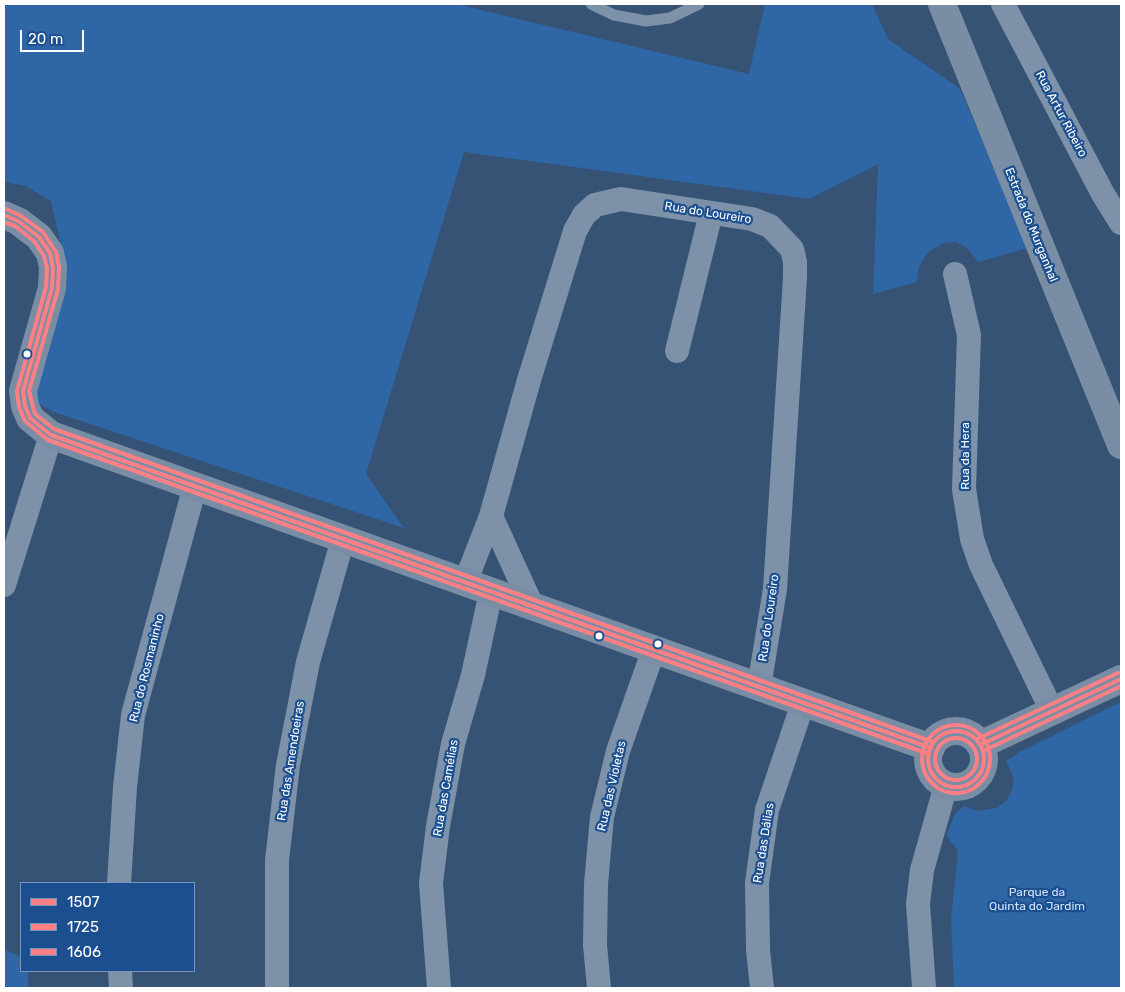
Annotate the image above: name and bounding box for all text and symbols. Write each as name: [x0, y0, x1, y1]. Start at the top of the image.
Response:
scale bar: [22, 20, 86, 52]
text: 20 m: [28, 30, 63, 48]
street label: Rua Artur Ribeiro: [1032, 68, 1090, 160]
street label: Estrada do Murganhal: [1001, 166, 1061, 284]
street label: Rua do Loureiro: [664, 199, 752, 227]
unlabelled marker: [22, 349, 32, 359]
street label: Rua da Hera: [959, 422, 973, 490]
street label: Rua do Loureiro: [756, 574, 782, 662]
street label: Rua do Rosmaninho: [127, 612, 167, 724]
unlabelled marker: [594, 631, 604, 641]
unlabelled marker: [653, 639, 663, 649]
street label: Rua das Amendoeiras: [274, 700, 308, 822]
street label: Rua das Camélias: [430, 738, 462, 838]
street label: Rua das Violetas: [595, 740, 629, 832]
street label: Rua das Dálias: [751, 802, 777, 884]
legend: [20, 882, 195, 972]
park label: Parque da Quinta do Jardim: [989, 886, 1085, 914]
text: 1507: [67, 893, 100, 911]
text: 1725: [67, 918, 99, 936]
text: 1606: [67, 943, 101, 961]

